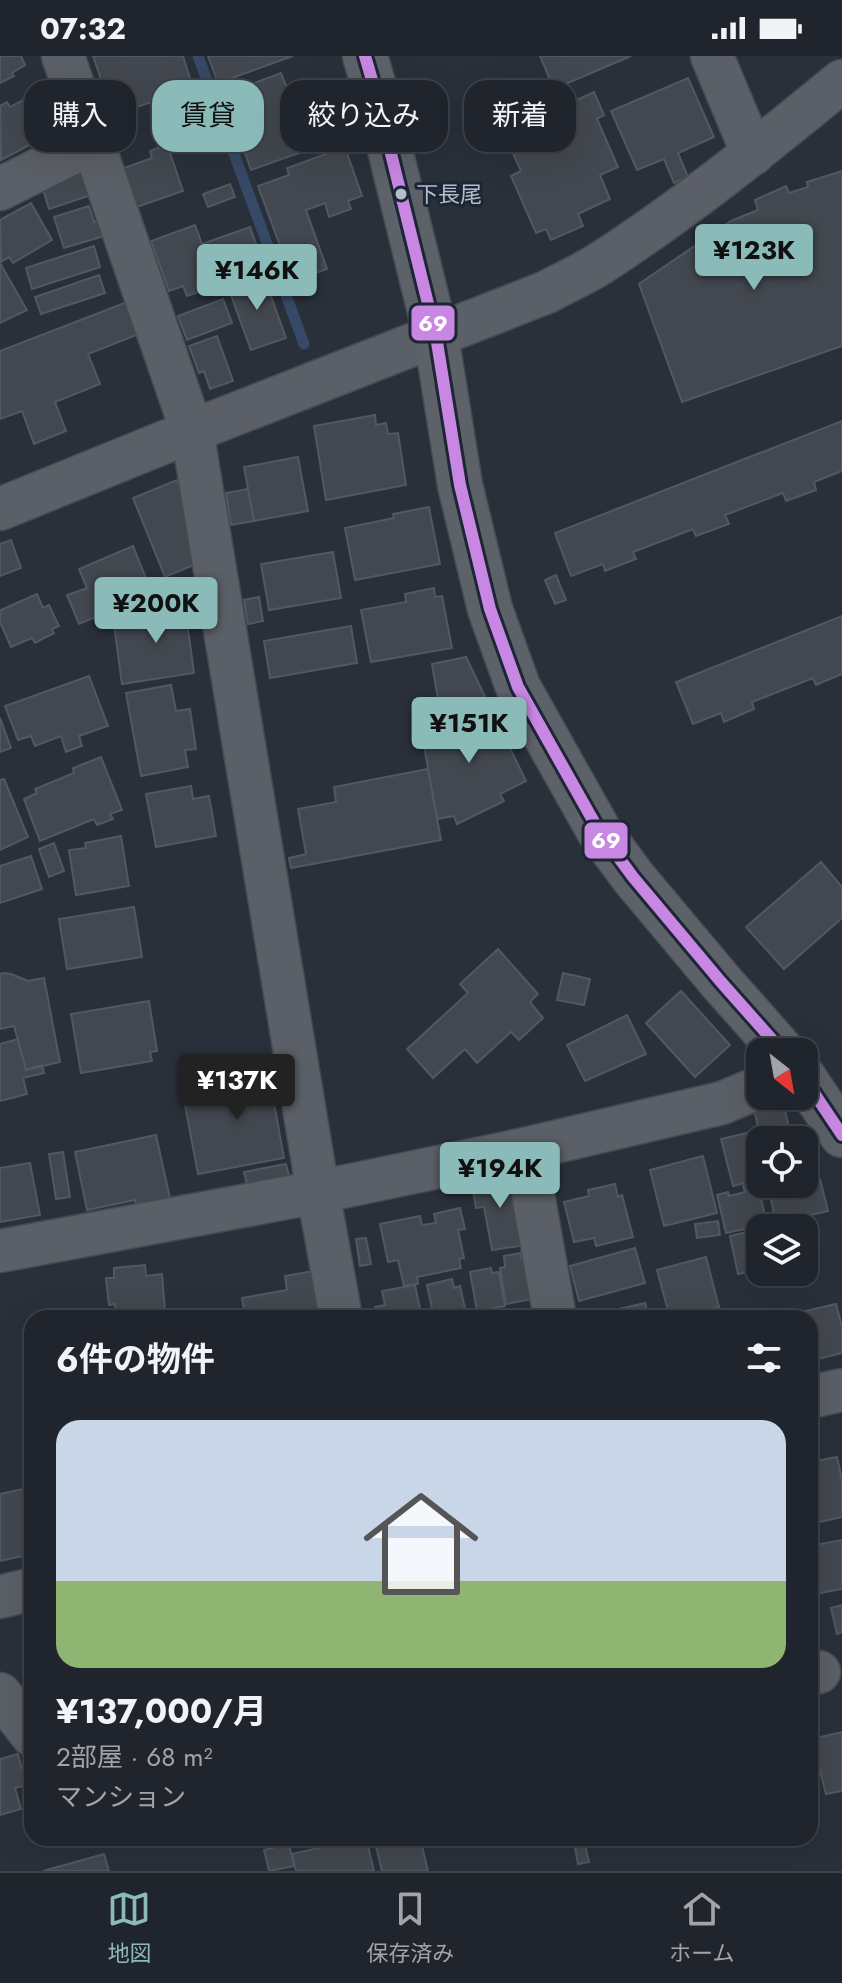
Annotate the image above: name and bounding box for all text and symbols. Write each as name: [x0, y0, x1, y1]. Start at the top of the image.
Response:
text: 07:32: [40, 7, 126, 50]
chip: 購入: [24, 80, 136, 152]
chip: 賃貸: [152, 80, 264, 152]
chip: 絞り込み: [280, 80, 448, 152]
chip: 新着: [464, 80, 576, 152]
place label: 下長尾: [416, 178, 482, 210]
marker: 下長尾: [393, 186, 409, 202]
pin: ¥123K: [698, 224, 810, 292]
text: ¥123K: [713, 231, 795, 269]
pin: ¥146K: [201, 244, 313, 312]
text: ¥146K: [215, 251, 299, 289]
line badge: 69: [410, 304, 456, 342]
text: 69: [418, 307, 448, 339]
pin: ¥200K: [100, 577, 212, 645]
text: ¥200K: [112, 584, 200, 622]
pin: ¥151K: [413, 697, 525, 765]
text: ¥151K: [430, 704, 508, 742]
line badge: 69: [583, 821, 629, 860]
text: 69: [591, 824, 621, 856]
north arrow: [746, 1038, 818, 1110]
map controls: [746, 1038, 818, 1286]
pin: ¥137K: [181, 1054, 293, 1122]
text: ¥137K: [197, 1061, 277, 1099]
button: locate: [746, 1126, 818, 1198]
pin: ¥194K: [444, 1142, 556, 1210]
text: ¥194K: [458, 1149, 542, 1187]
button: layers: [746, 1214, 818, 1286]
text: 6件の物件: [56, 1335, 215, 1384]
icon: filters: [742, 1336, 786, 1380]
icon: home: [349, 1472, 493, 1616]
text: ¥137,000/月: [56, 1687, 267, 1736]
text: 2部屋 · 68 m²: [56, 1738, 212, 1776]
text: マンション: [56, 1778, 186, 1816]
tab: 地図: [107, 1887, 151, 1969]
tab: 保存済み: [366, 1887, 454, 1969]
tab: ホーム: [669, 1887, 735, 1969]

